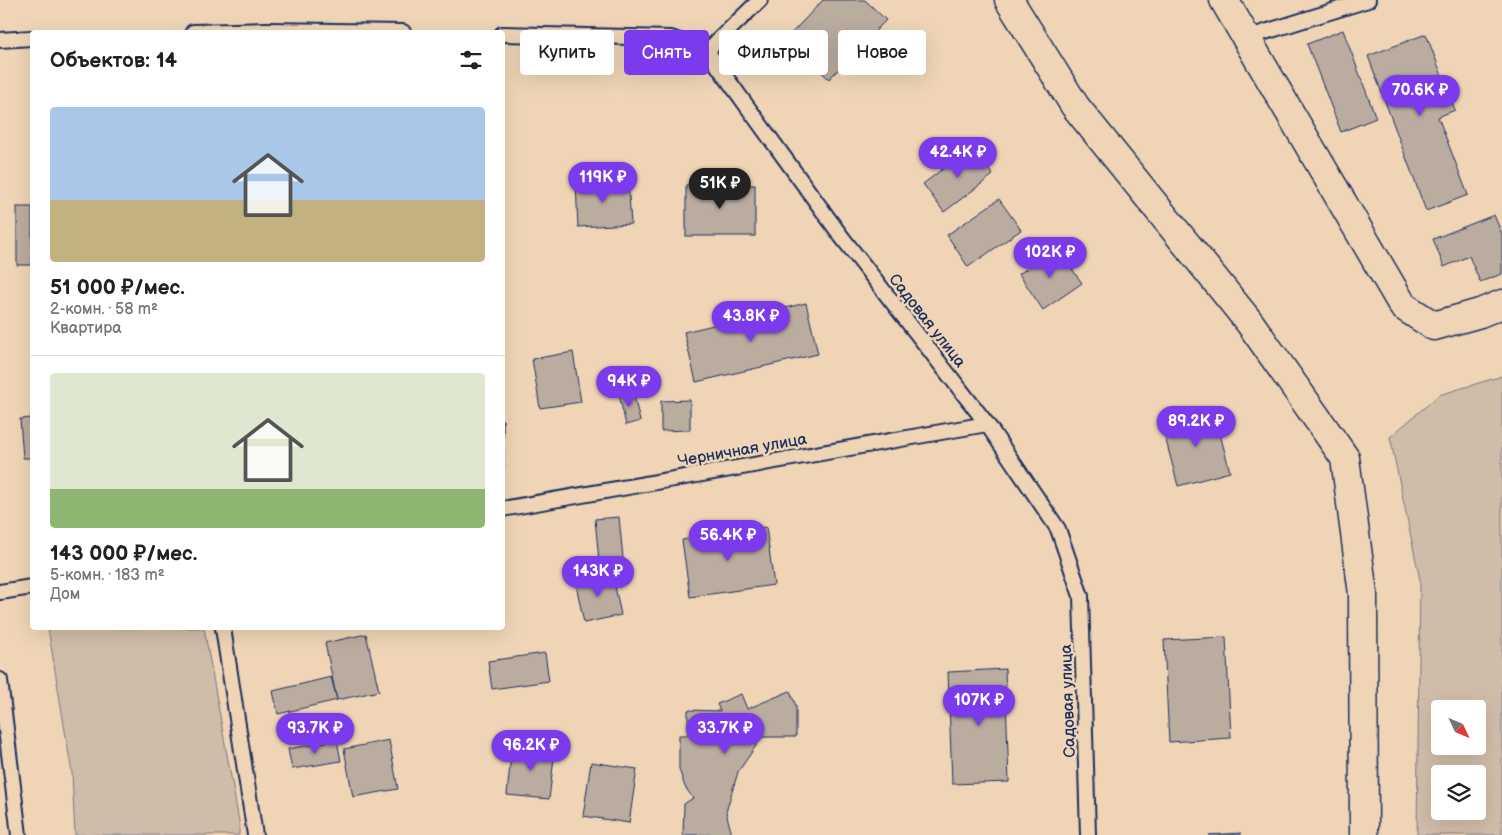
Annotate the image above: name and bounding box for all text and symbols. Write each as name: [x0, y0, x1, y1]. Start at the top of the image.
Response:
chip: Купить: [520, 30, 614, 75]
chip: Снять: [624, 30, 709, 75]
chip: Фильтры: [719, 30, 828, 75]
chip: Новое: [838, 30, 926, 75]
icon: filters: [457, 46, 485, 74]
text: Объектов: 14: [50, 48, 177, 73]
pin: 70.6K ₽: [1374, 74, 1466, 117]
text: 70.6K ₽: [1392, 81, 1448, 100]
pin: 42.4K ₽: [912, 136, 1004, 179]
icon: home: [223, 140, 313, 230]
text: 42.4K ₽: [930, 143, 986, 162]
pin: 119K ₽: [562, 162, 644, 204]
text: 119K ₽: [579, 168, 627, 187]
pin: 51K ₽: [685, 168, 755, 210]
text: 51K ₽: [700, 174, 740, 193]
pin: 102K ₽: [1009, 236, 1091, 279]
text: 102K ₽: [1025, 243, 1075, 262]
street label: Садовая улица: [884, 270, 970, 372]
text: 51 000 ₽/мес.: [50, 275, 185, 300]
text: 2-комн. · 58 m²: [50, 300, 158, 319]
pin: 43.8K ₽: [705, 300, 797, 343]
text: 43.8K ₽: [723, 307, 779, 326]
text: Квартира: [50, 319, 122, 338]
pin: 94K ₽: [594, 366, 664, 408]
text: 94K ₽: [607, 372, 651, 391]
icon: home: [223, 405, 313, 495]
pin: 89.2K ₽: [1150, 406, 1242, 448]
text: 89.2K ₽: [1168, 412, 1224, 431]
street label: Черничная улица: [676, 430, 809, 471]
pin: 56.4K ₽: [682, 520, 774, 562]
text: 56.4K ₽: [700, 526, 756, 545]
text: 143 000 ₽/мес.: [50, 541, 197, 566]
pin: 143K ₽: [557, 556, 639, 598]
text: 143K ₽: [573, 562, 623, 581]
text: 5-комн. · 183 m²: [50, 566, 165, 585]
text: Дом: [50, 585, 80, 604]
street label: Садовая улица: [1057, 643, 1080, 758]
pin: 107K ₽: [938, 684, 1020, 727]
text: 107K ₽: [954, 691, 1004, 710]
north arrow: [1431, 700, 1486, 755]
map controls: [1431, 700, 1486, 820]
pin: 93.7K ₽: [269, 712, 361, 755]
pin: 33.7K ₽: [679, 712, 771, 755]
text: 93.7K ₽: [287, 719, 343, 738]
text: 33.7K ₽: [697, 719, 753, 738]
pin: 96.2K ₽: [485, 730, 577, 772]
text: 96.2K ₽: [503, 736, 559, 755]
button: layers: [1431, 765, 1486, 820]

